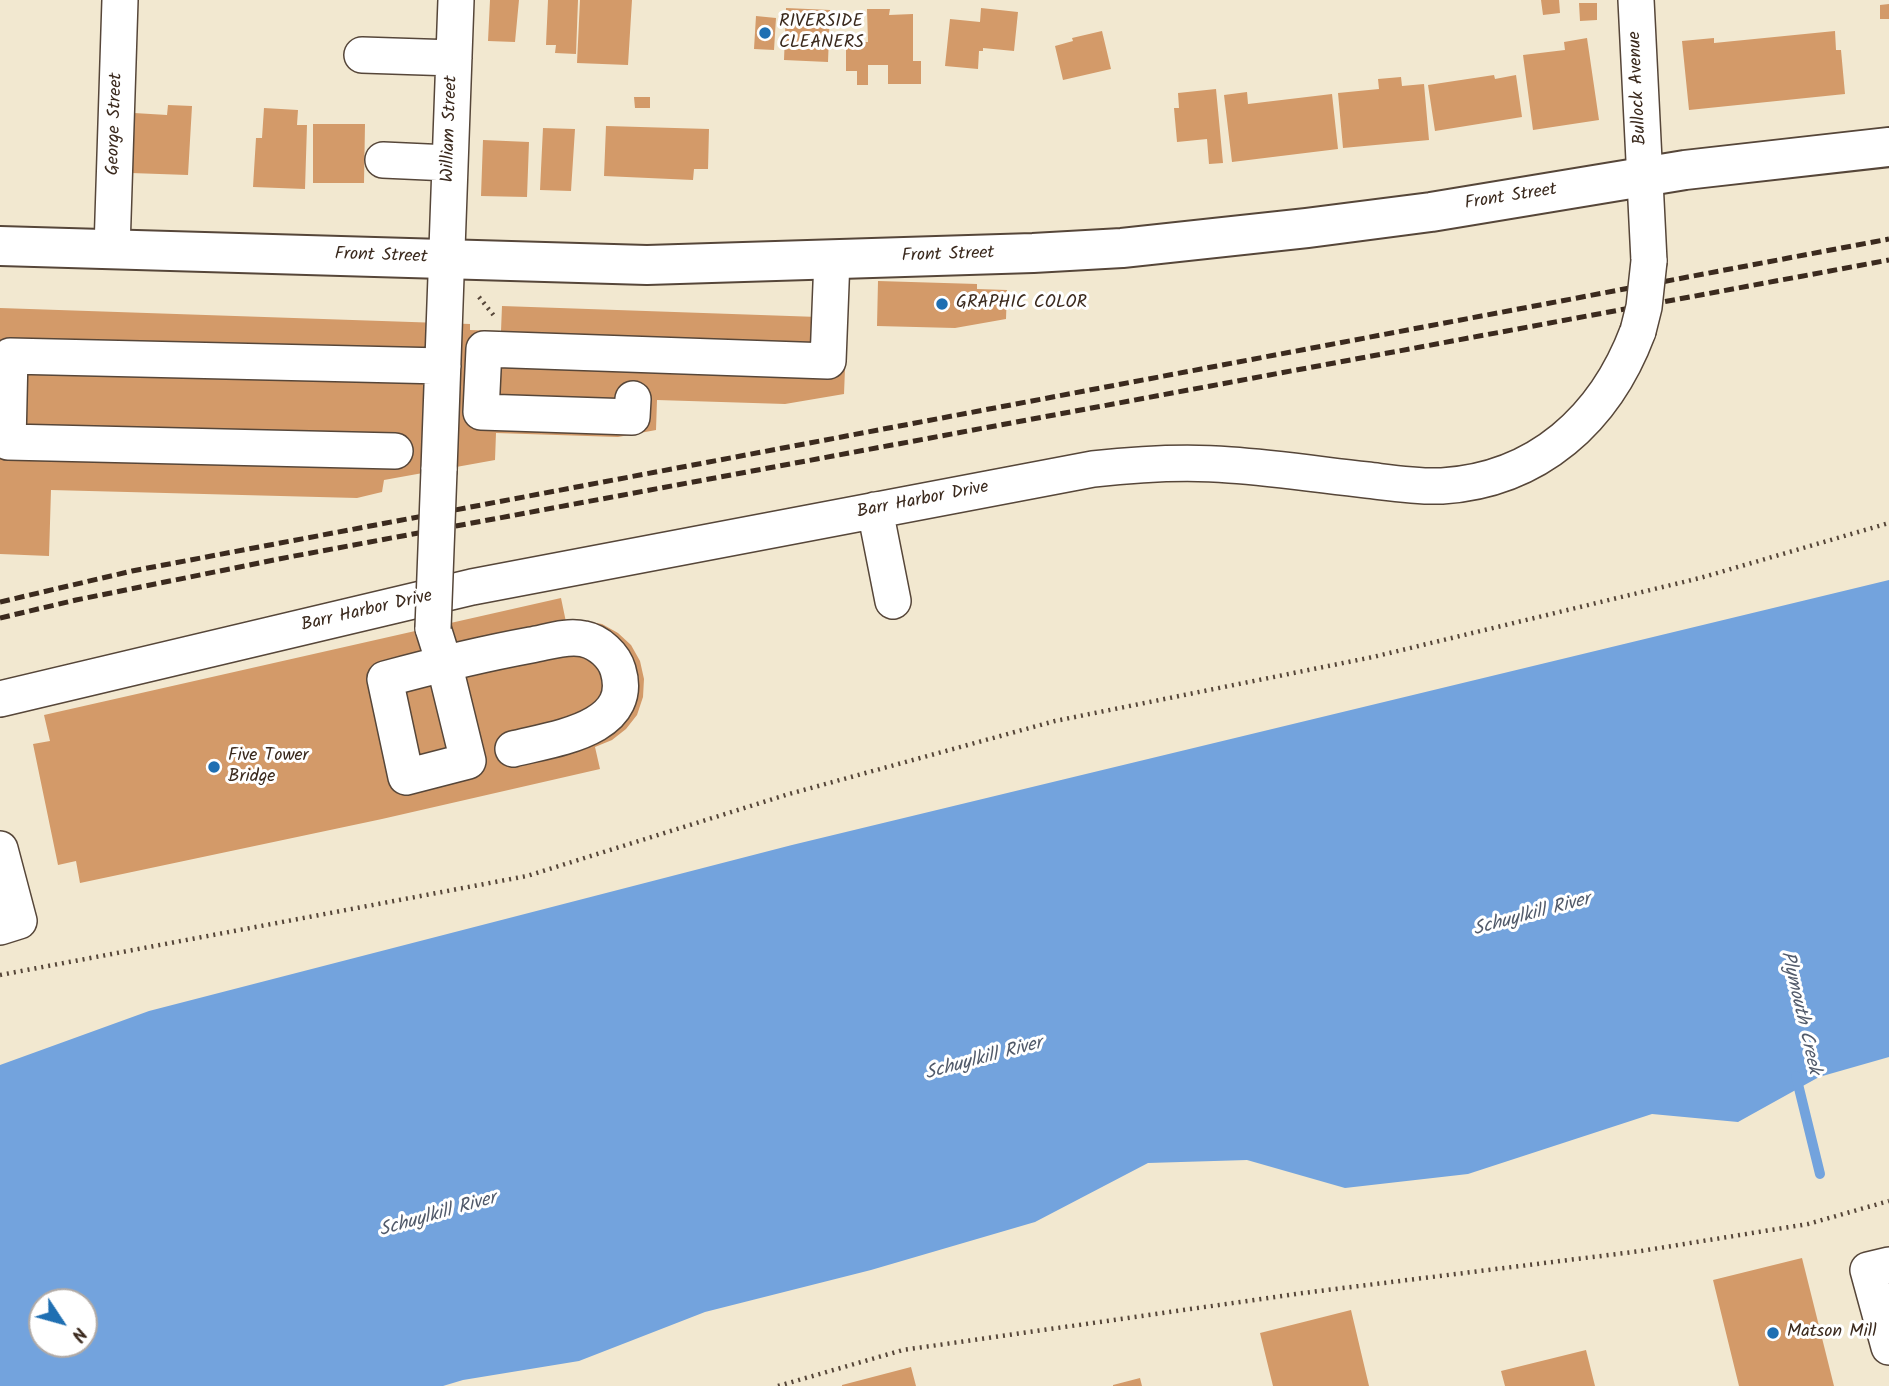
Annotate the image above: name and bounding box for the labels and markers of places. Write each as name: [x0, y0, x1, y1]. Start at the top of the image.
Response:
place label: RIVERSIDE CLEANERS: [779, 12, 864, 54]
marker: RIVERSIDE CLEANERS: [757, 25, 773, 41]
place label: GRAPHIC COLOR: [956, 293, 1087, 315]
marker: GRAPHIC COLOR: [934, 296, 950, 312]
place label: Five Tower Bridge: [228, 746, 309, 788]
marker: Five Tower Bridge: [206, 759, 222, 775]
place label: Matson Mill: [1787, 1322, 1877, 1344]
marker: Matson Mill: [1765, 1325, 1781, 1341]

